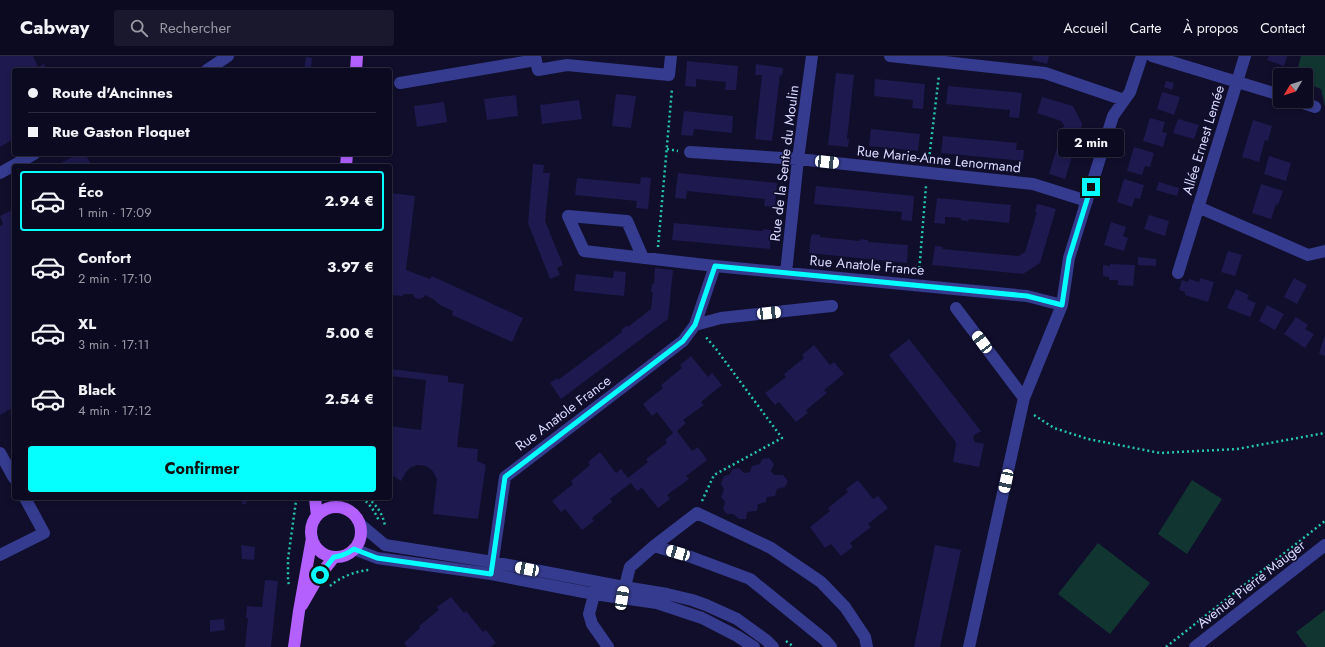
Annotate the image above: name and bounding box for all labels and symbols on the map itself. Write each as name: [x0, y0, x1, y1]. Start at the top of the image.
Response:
north arrow: [1273, 68, 1313, 108]
street label: Allée Ernest Lemée: [1177, 83, 1229, 197]
street label: Rue de la Sente du Moulin: [764, 84, 804, 242]
callout: 2 min: [1058, 129, 1124, 157]
street label: Rue Marie-Anne Lenormand: [856, 140, 1022, 178]
car: [814, 155, 840, 169]
route end: [1082, 178, 1100, 196]
street label: Rue Anatole France: [809, 250, 925, 280]
car: [756, 306, 782, 320]
car: [970, 329, 994, 355]
street label: Rue Anatole France: [511, 370, 615, 456]
car: [998, 468, 1014, 494]
street label: Avenue Pierre Mauger: [1193, 535, 1310, 633]
car: [665, 544, 691, 562]
car: [514, 561, 540, 577]
route start: [311, 566, 329, 584]
car: [614, 585, 630, 611]

